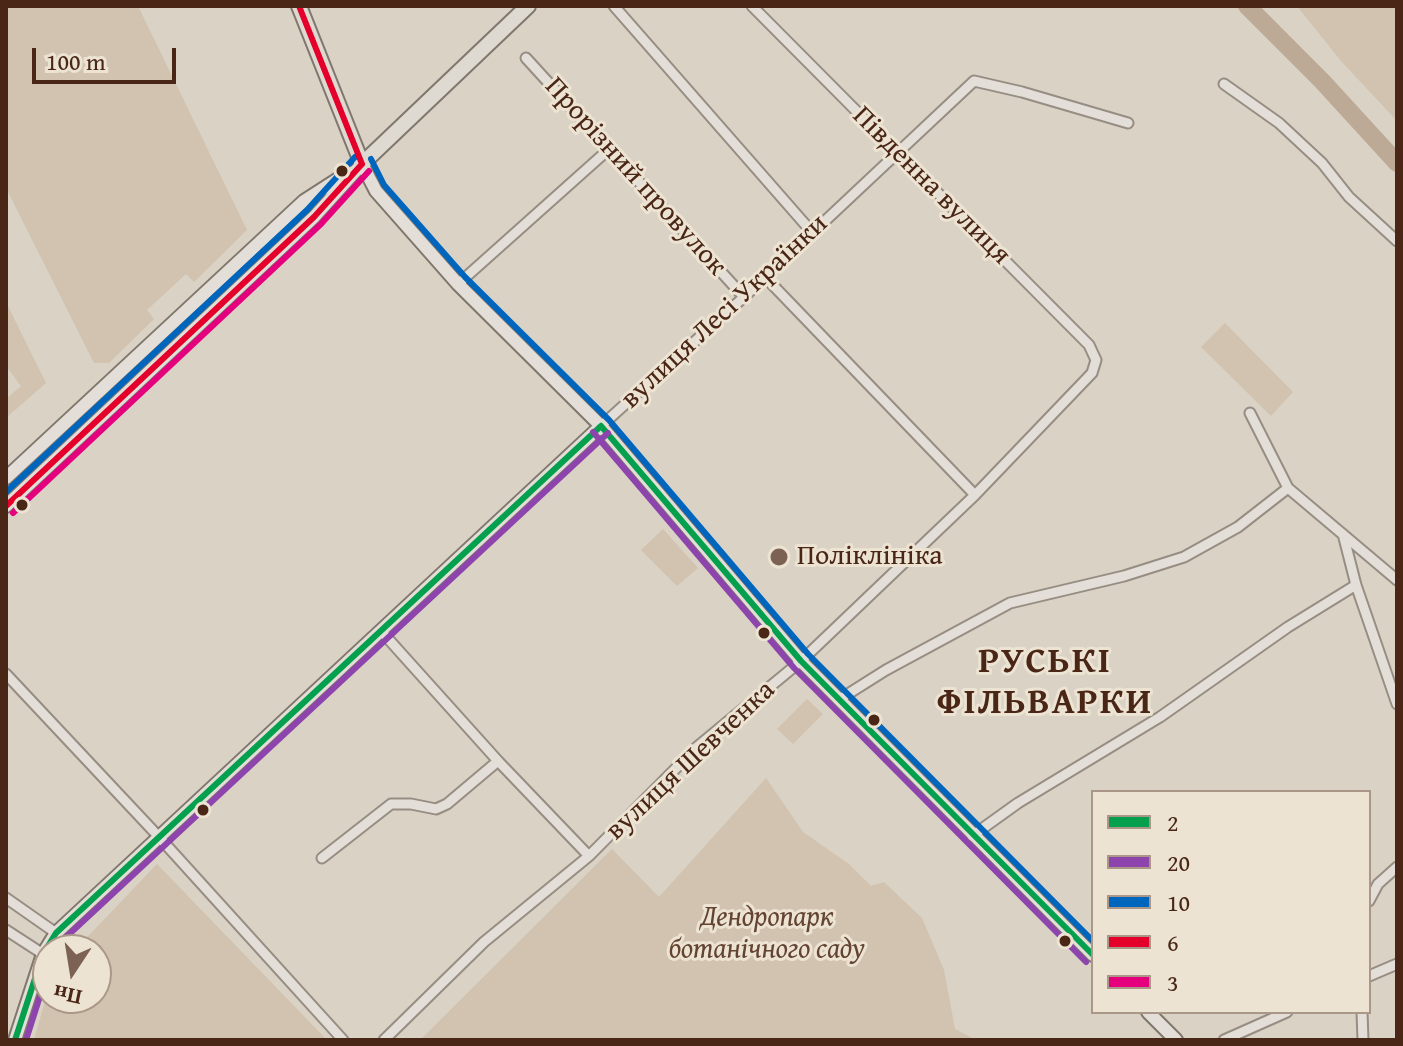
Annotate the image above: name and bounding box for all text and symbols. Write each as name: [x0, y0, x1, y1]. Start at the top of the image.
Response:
scale bar: [36, 32, 180, 82]
text: 100 m: [46, 44, 106, 79]
street label: Прорізний провулок: [537, 71, 733, 283]
street label: Південна вулиця: [845, 100, 1017, 272]
unlabelled marker: [334, 163, 350, 179]
street label: вулиця Лесі Українки: [615, 208, 835, 416]
unlabelled marker: [14, 497, 30, 513]
place label: Поліклініка: [797, 540, 943, 574]
marker: Поліклініка: [768, 546, 790, 568]
unlabelled marker: [756, 625, 772, 641]
district label: РУСЬКІ ФІЛЬВАРКИ: [937, 641, 1153, 726]
street label: вулиця Шевченка: [600, 674, 782, 848]
unlabelled marker: [866, 712, 882, 728]
legend: [1091, 790, 1371, 1014]
unlabelled marker: [195, 802, 211, 818]
text: 2: [1167, 805, 1179, 840]
text: 20: [1167, 845, 1190, 880]
text: 10: [1167, 885, 1190, 920]
park label: Дендропарк ботанічного саду: [669, 901, 865, 967]
text: 6: [1167, 925, 1179, 960]
unlabelled marker: [1057, 933, 1073, 949]
north arrow: [32, 934, 112, 1014]
text: 3: [1167, 965, 1179, 1000]
text: Пн: [50, 977, 85, 1014]

